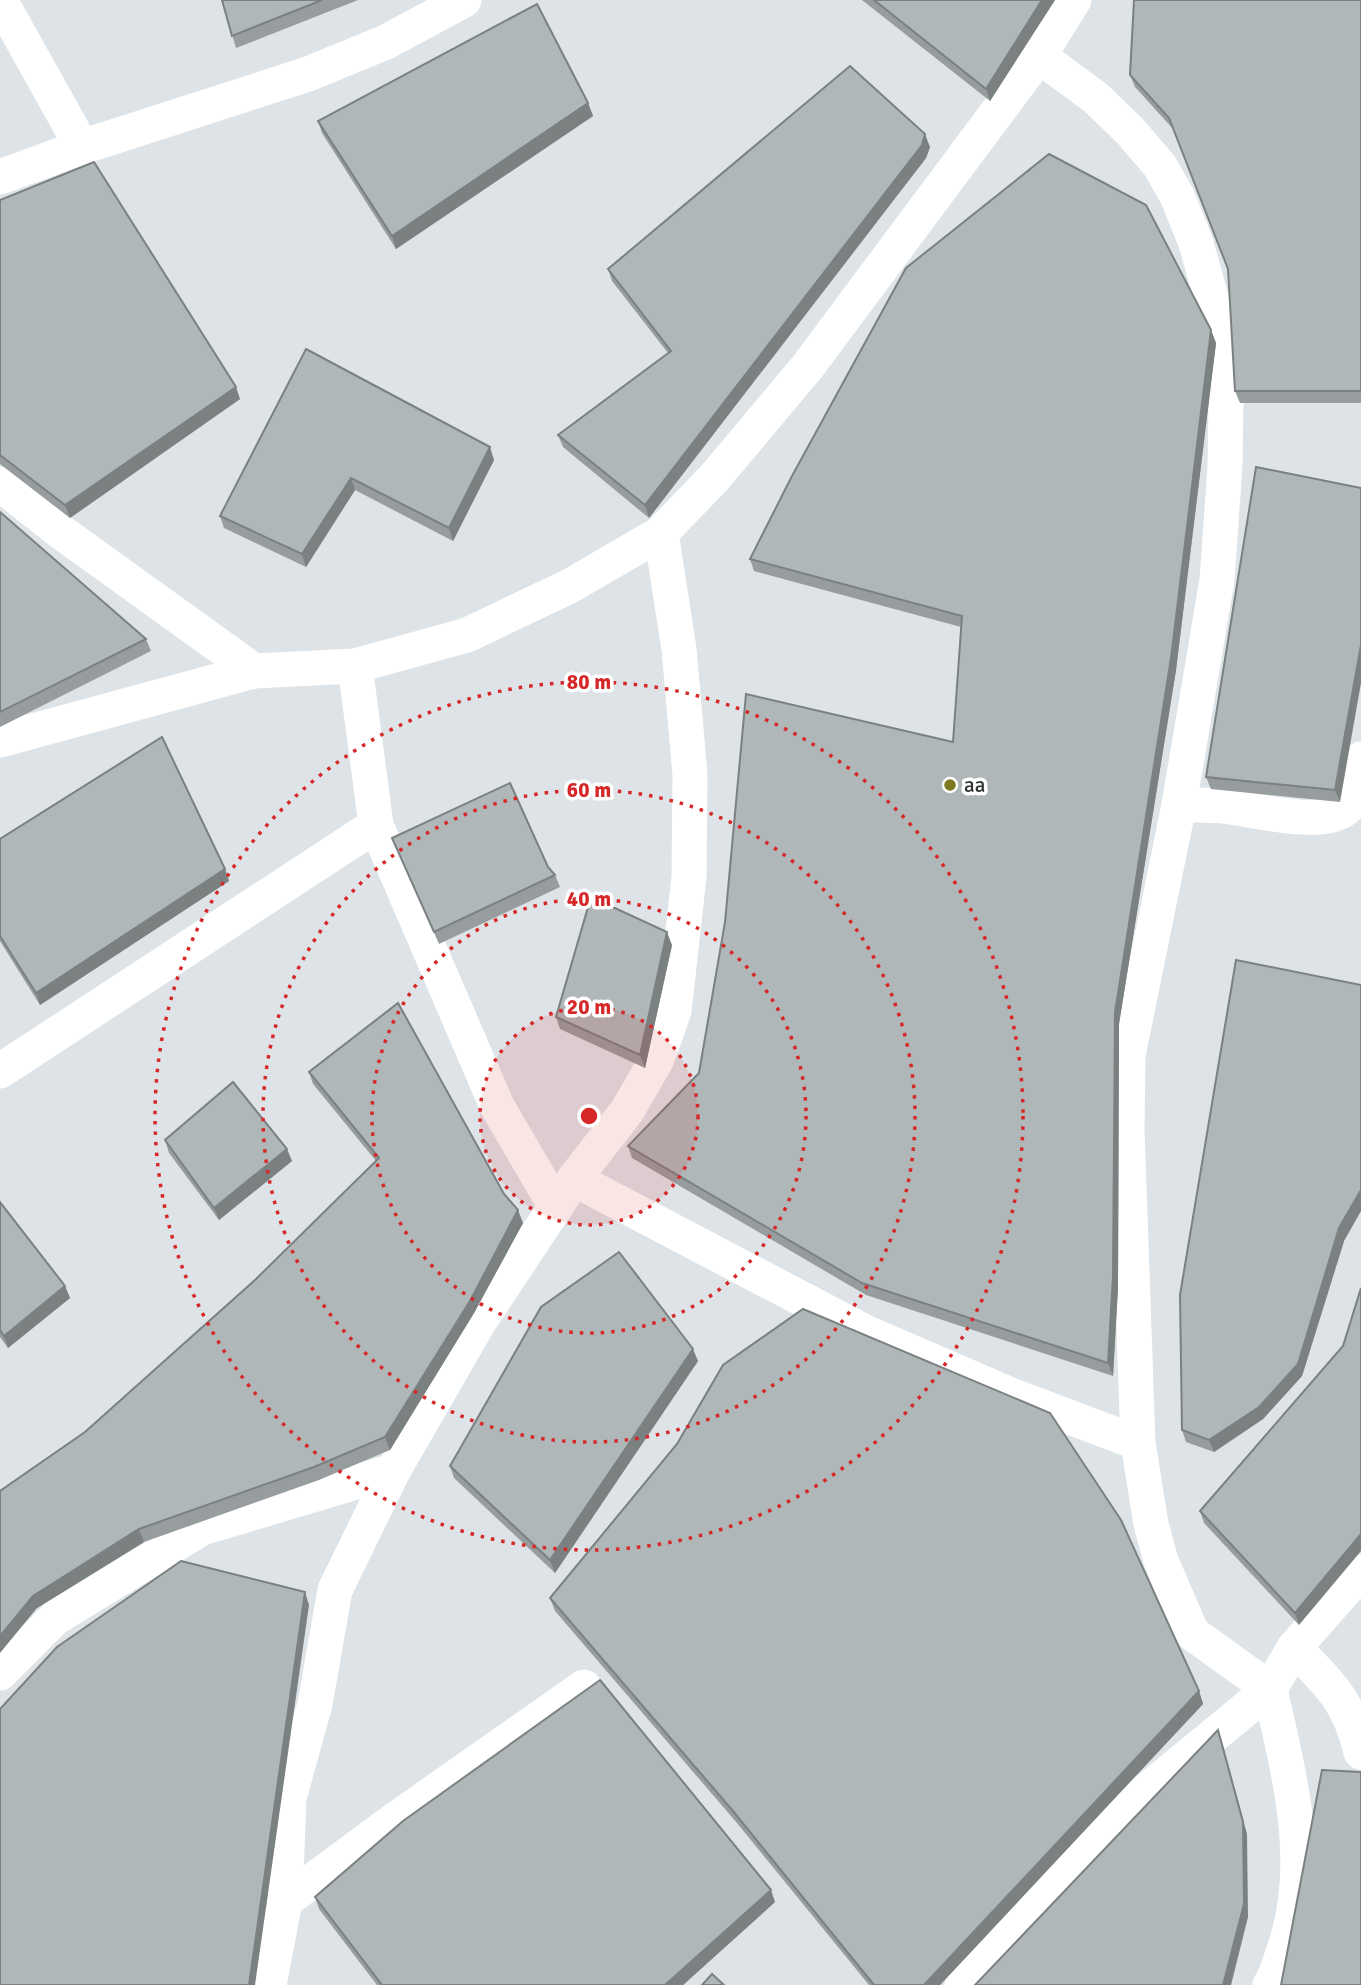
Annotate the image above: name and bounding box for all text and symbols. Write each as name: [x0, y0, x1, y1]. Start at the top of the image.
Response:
text: 80 m: [567, 669, 611, 695]
place label: aa: [964, 772, 985, 798]
text: 60 m: [567, 777, 611, 803]
marker: aa: [942, 777, 958, 793]
text: 40 m: [567, 886, 611, 912]
text: 20 m: [567, 994, 611, 1020]
centre of rings: [577, 1104, 601, 1128]

